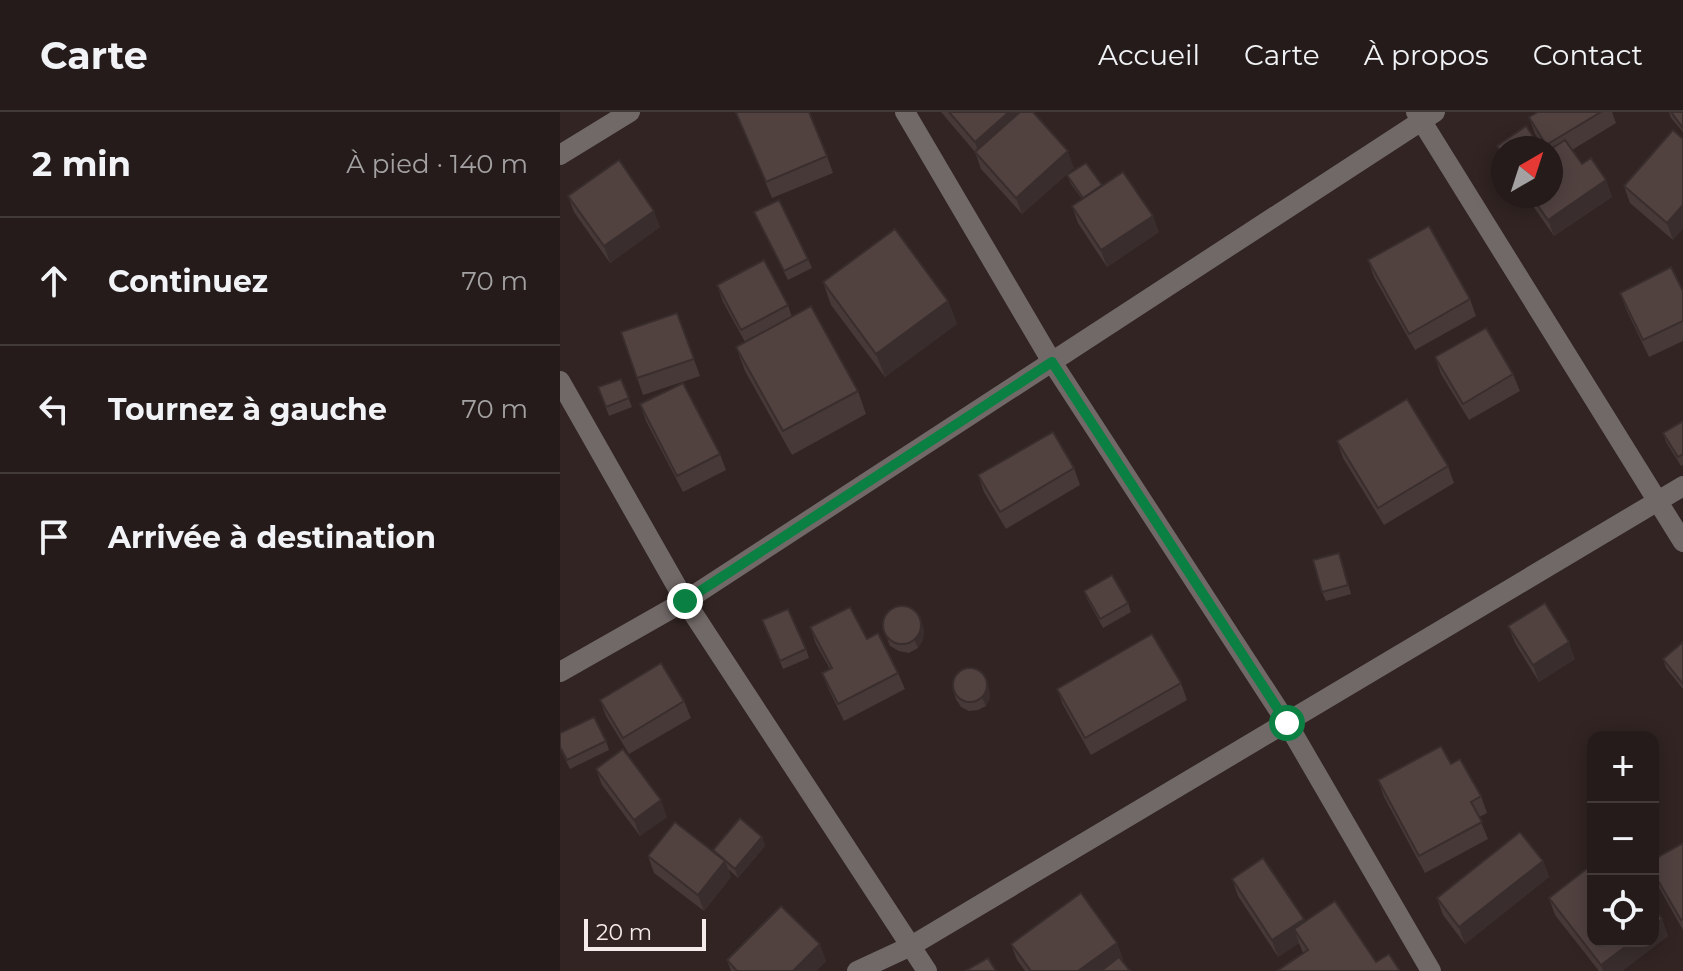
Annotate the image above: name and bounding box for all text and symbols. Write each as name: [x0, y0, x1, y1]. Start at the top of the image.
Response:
text: Carte: [40, 32, 148, 79]
text: Accueil: [1098, 38, 1200, 72]
text: Carte: [1244, 38, 1320, 72]
text: À propos: [1364, 38, 1489, 72]
text: Contact: [1533, 38, 1643, 72]
north arrow: [1491, 136, 1563, 208]
text: 2 min: [32, 143, 131, 185]
text: À pied · 140 m: [346, 148, 528, 180]
icon: ahead: [32, 259, 76, 303]
text: Continuez: [108, 263, 268, 300]
text: 70 m: [462, 265, 528, 297]
icon: left: [32, 387, 76, 431]
text: Tournez à gauche: [108, 391, 387, 428]
text: 70 m: [462, 393, 528, 425]
icon: arrive: [32, 515, 76, 559]
text: Arrivée à destination: [108, 519, 436, 556]
route end: [667, 583, 703, 619]
route start: [1269, 705, 1305, 741]
map controls: [1587, 731, 1659, 947]
button: +: [1587, 731, 1659, 803]
button: −: [1587, 803, 1659, 875]
button: locate: [1587, 875, 1659, 947]
scale bar: [584, 915, 706, 951]
text: 20 m: [596, 919, 652, 946]

